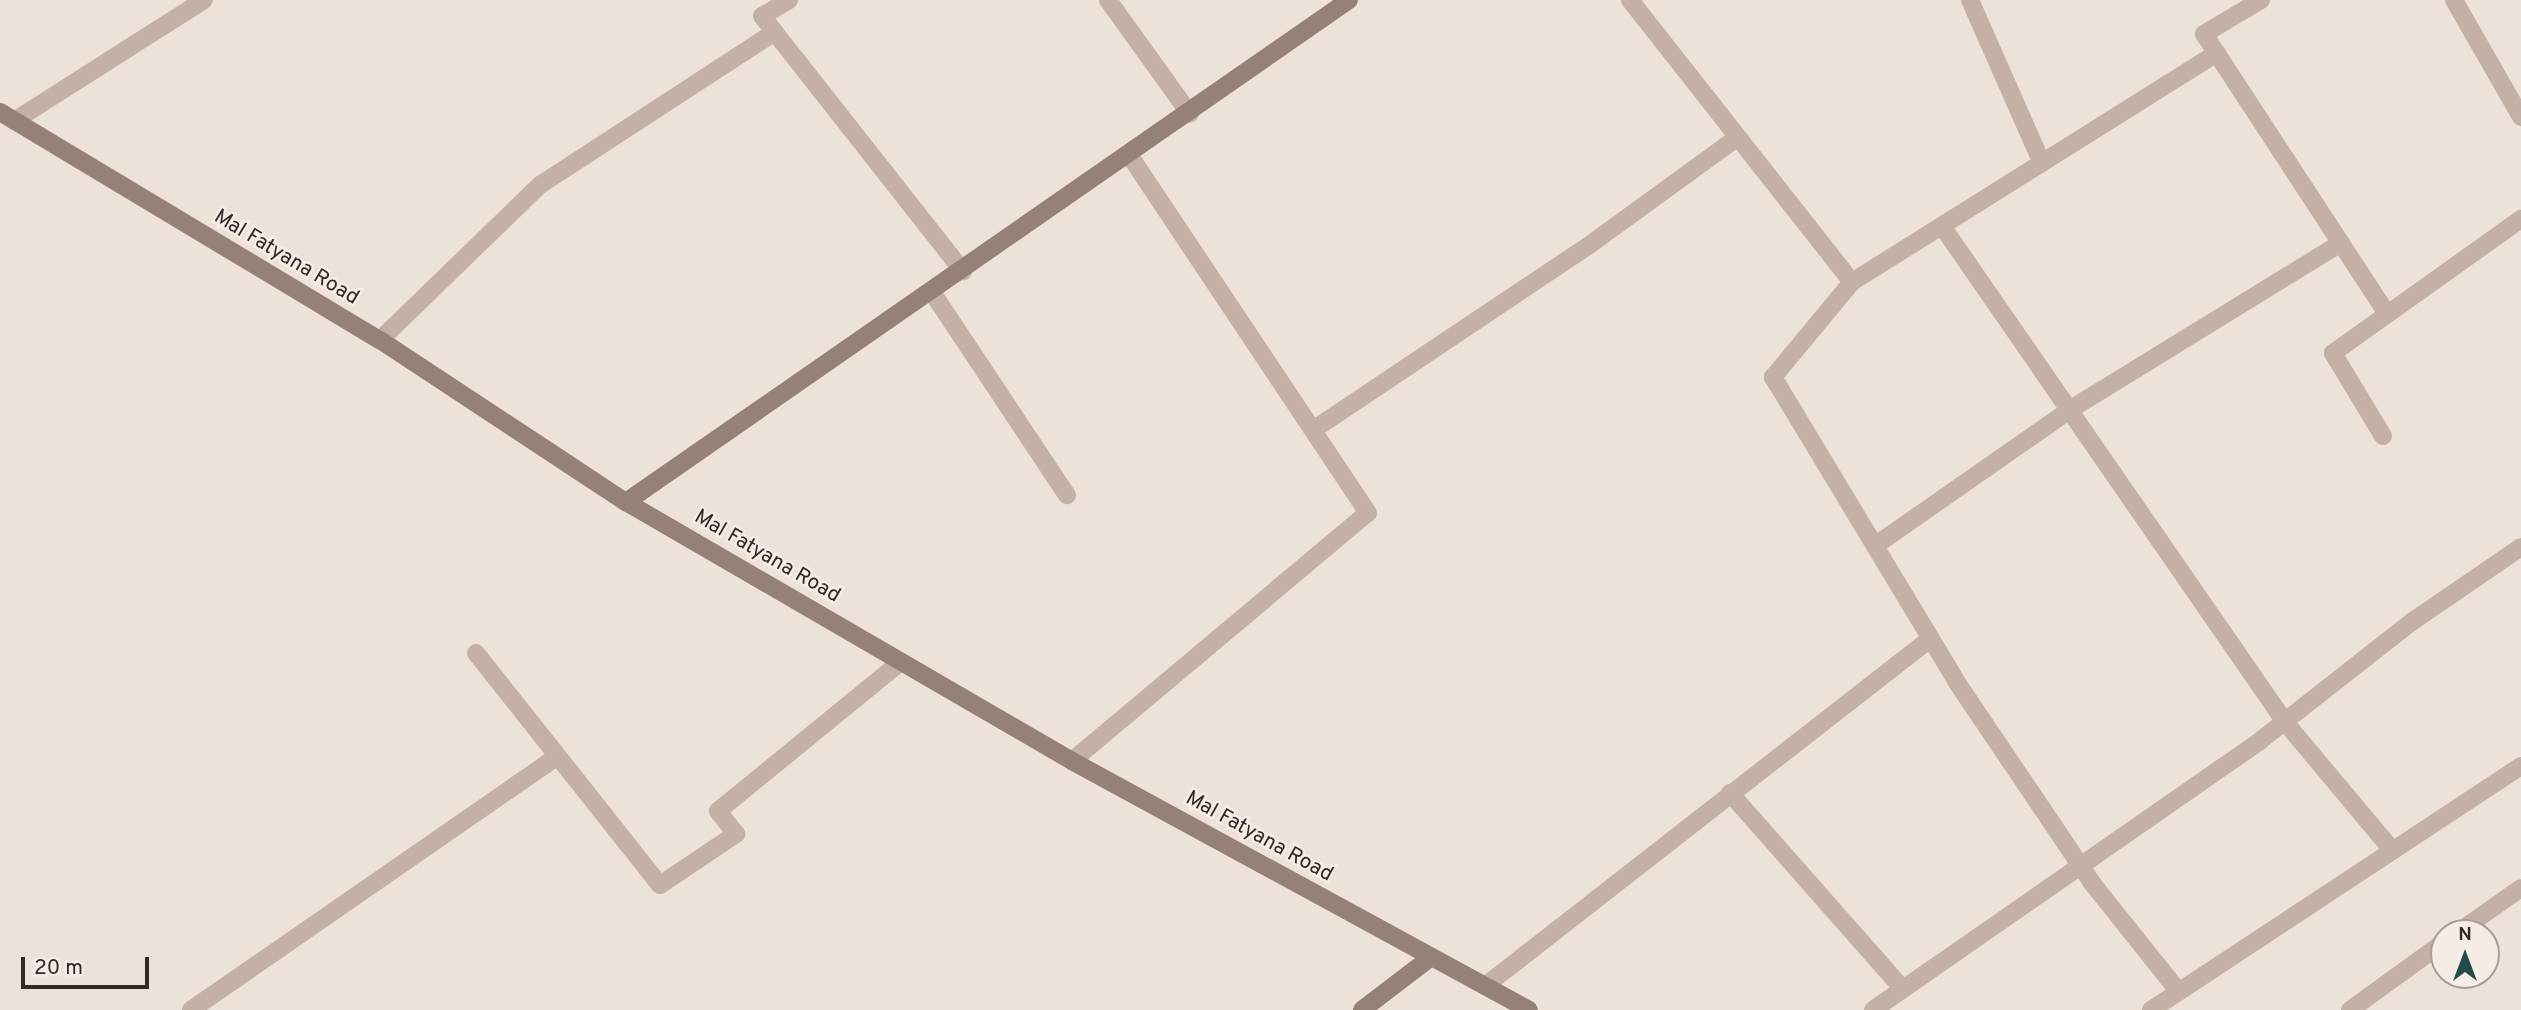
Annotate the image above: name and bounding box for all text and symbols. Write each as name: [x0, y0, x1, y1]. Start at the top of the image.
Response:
street label: Mal Fatyana Road: [209, 205, 363, 311]
street label: Mal Fatyana Road: [689, 505, 845, 609]
street label: Mal Fatyana Road: [1181, 786, 1337, 888]
north arrow: [2430, 919, 2500, 989]
text: N: [2458, 923, 2472, 947]
scale bar: [24, 944, 152, 988]
text: 20 m: [34, 955, 83, 982]

